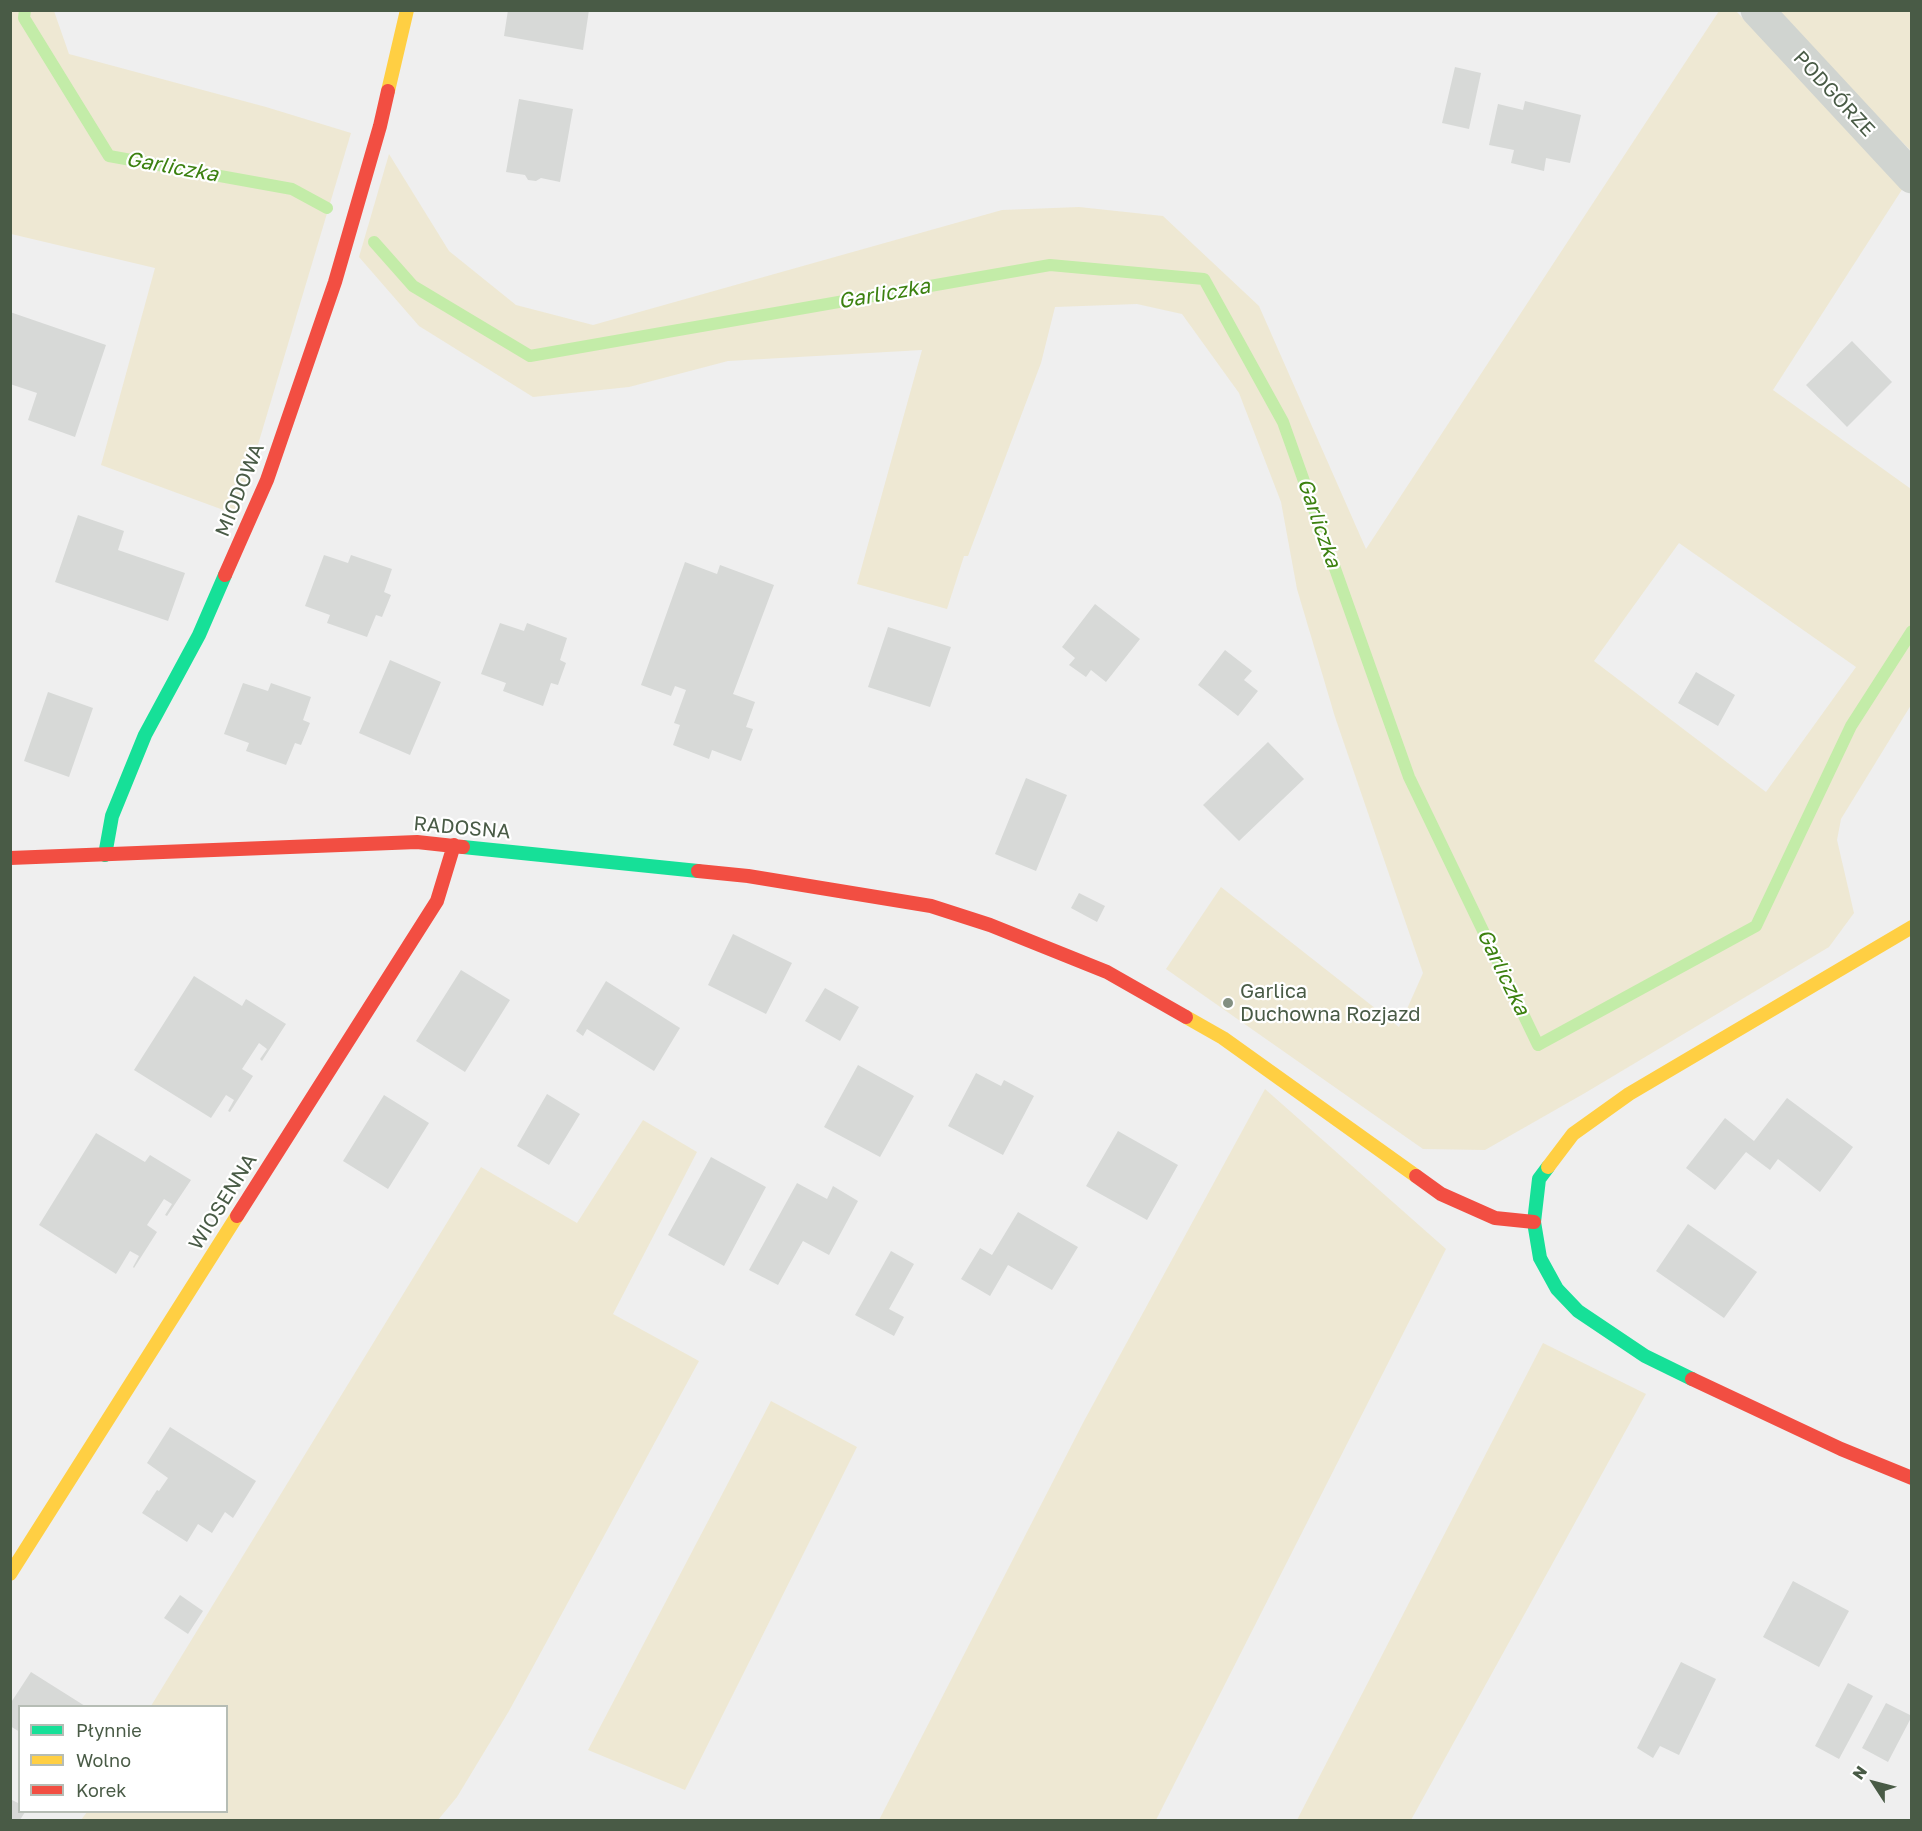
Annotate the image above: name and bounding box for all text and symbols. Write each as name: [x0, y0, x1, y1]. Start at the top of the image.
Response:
street label: PODGÓRZE: [1788, 46, 1880, 142]
water label: Garliczka: [124, 147, 220, 187]
water label: Garliczka: [836, 274, 932, 314]
street label: MIODOWA: [210, 440, 270, 540]
water label: Garliczka: [1292, 475, 1346, 571]
street label: RADOSNA: [413, 812, 511, 844]
water label: Garliczka: [1471, 925, 1535, 1019]
place label: Garlica Duchowna Rozjazd: [1240, 980, 1421, 1027]
marker: Garlica Duchowna Rozjazd: [1221, 996, 1235, 1010]
street label: WIOSENNA: [184, 1149, 262, 1255]
legend: [18, 1705, 228, 1813]
text: Płynnie: [76, 1719, 142, 1741]
text: Wolno: [76, 1749, 131, 1771]
north arrow: [1844, 1753, 1904, 1813]
text: N: [1848, 1762, 1871, 1783]
text: Korek: [76, 1779, 126, 1801]

